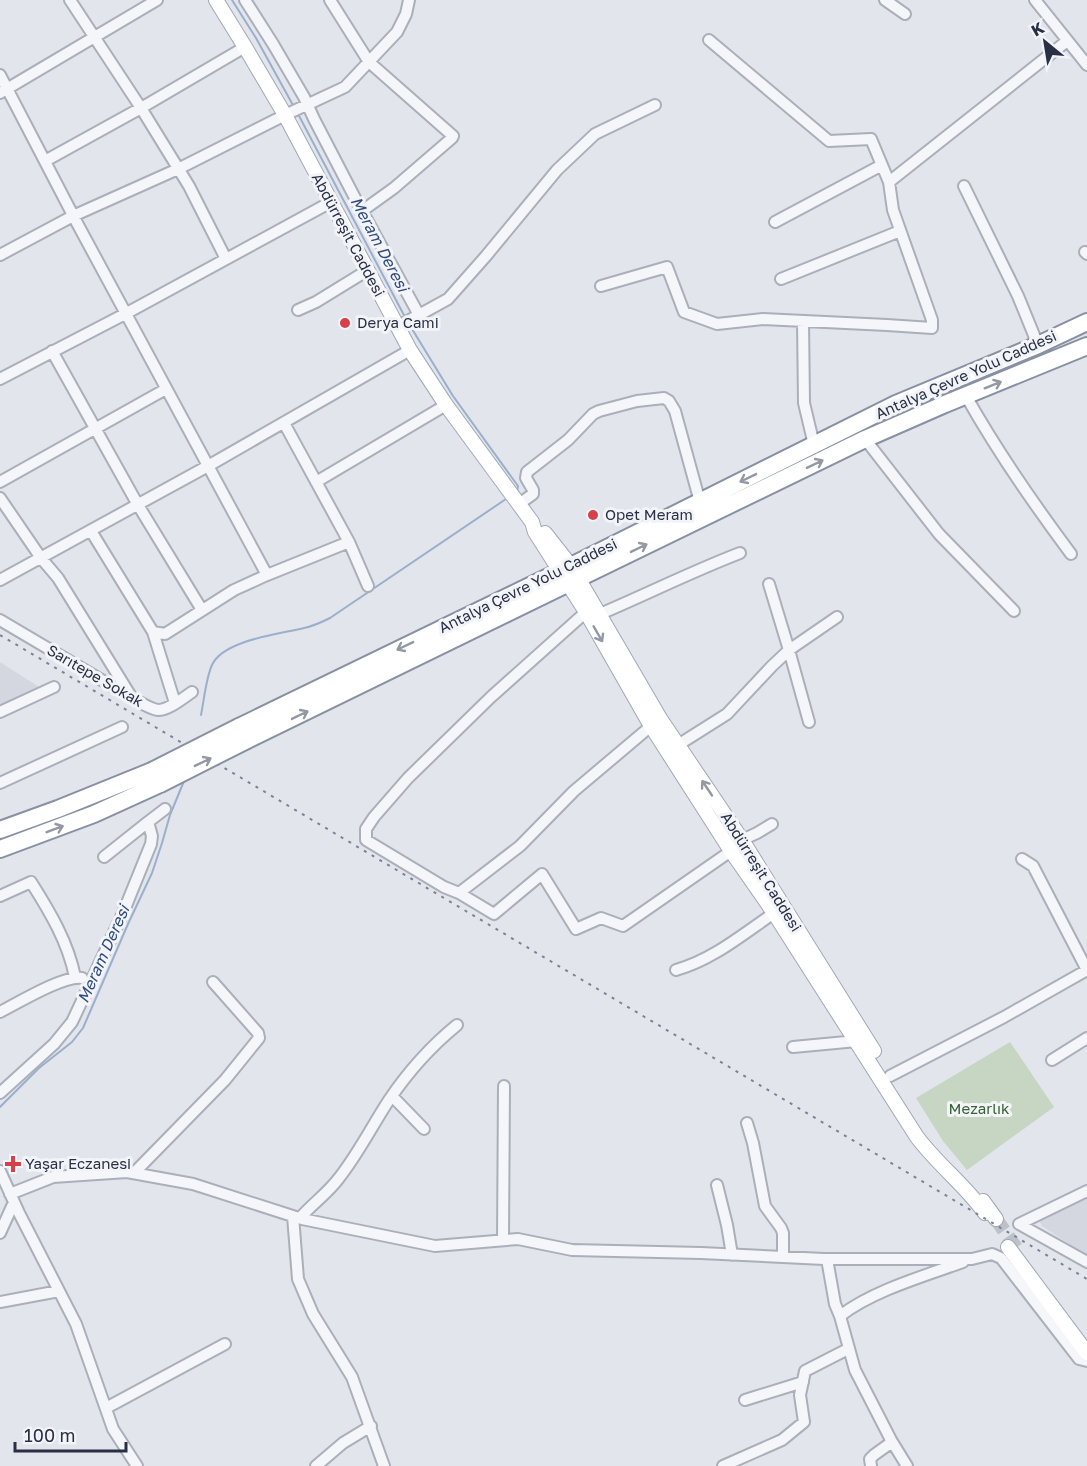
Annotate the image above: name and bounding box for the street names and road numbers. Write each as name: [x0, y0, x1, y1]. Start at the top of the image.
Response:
street label: Abdürreşit Caddesi: [309, 170, 389, 299]
street label: Antalya Çevre Yolu Caddesi: [872, 326, 1059, 422]
street label: Antalya Çevre Yolu Caddesi: [435, 534, 620, 636]
street label: Sarıtepe Sokak: [44, 640, 147, 710]
street label: Abdürreşit Caddesi: [718, 808, 806, 934]

